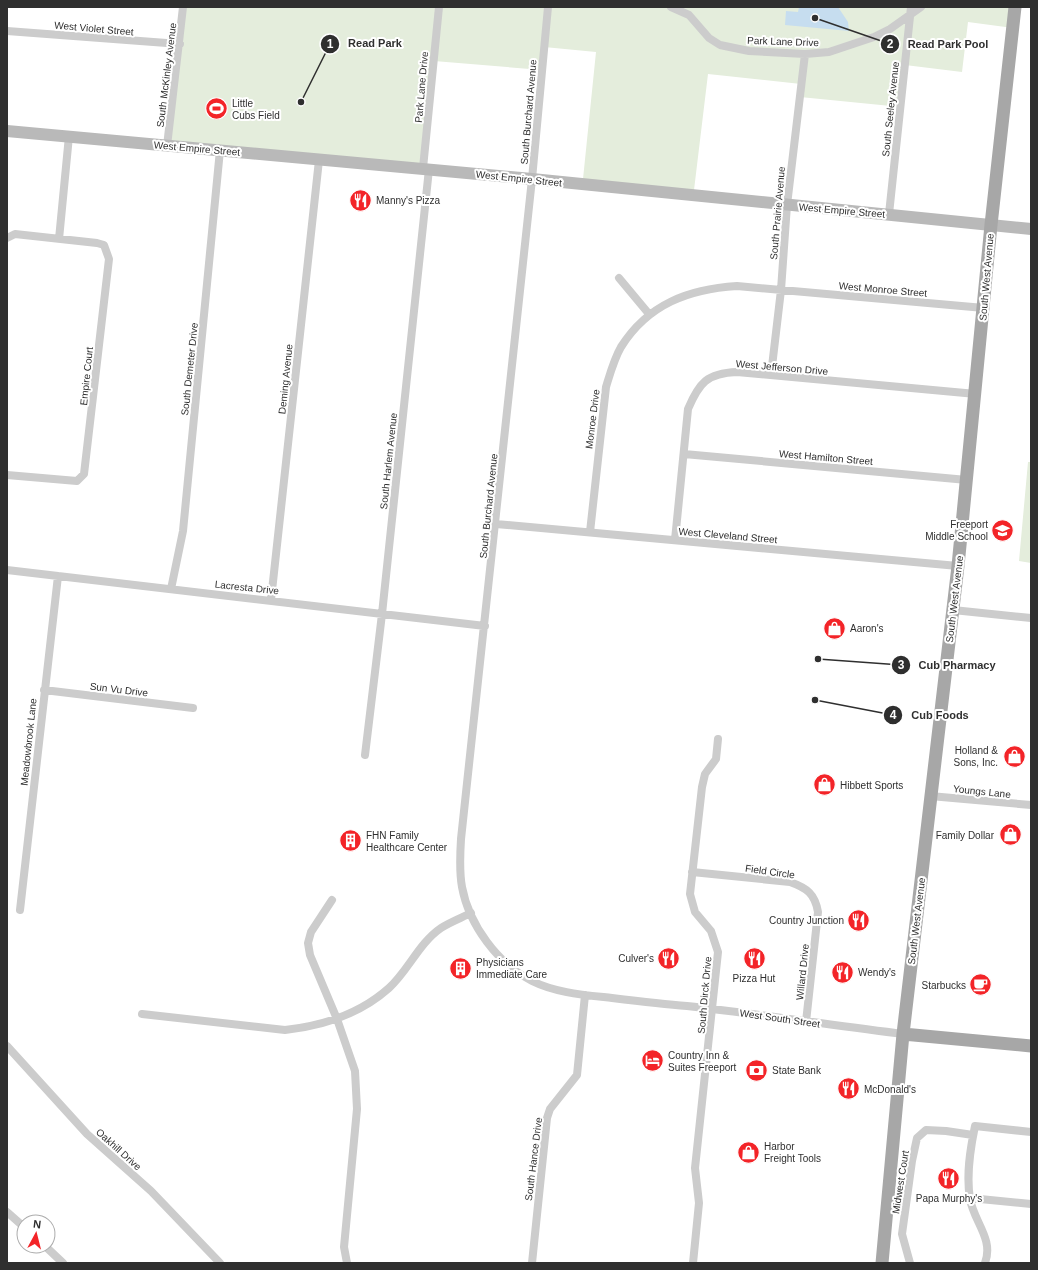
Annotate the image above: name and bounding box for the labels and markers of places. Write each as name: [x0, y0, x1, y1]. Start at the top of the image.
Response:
callout: Read Park: [320, 32, 410, 55]
callout: Read Park Pool: [880, 32, 997, 55]
sports icon: Little Cubs Field: [203, 96, 229, 122]
place label: Little Cubs Field: [232, 98, 280, 121]
restaurant icon: Manny's Pizza: [348, 187, 374, 213]
place label: Manny's Pizza: [376, 195, 441, 206]
school or university icon: Freeport Middle School: [990, 517, 1016, 543]
place label: Freeport Middle School: [925, 519, 988, 542]
shop icon: Aaron's: [822, 615, 848, 641]
place label: Aaron's: [850, 623, 884, 634]
callout: Cub Pharmacy: [891, 653, 1004, 676]
callout: Cub Foods: [883, 704, 976, 727]
shop icon: Holland & Sons, Inc.: [1001, 743, 1027, 769]
place label: Holland & Sons, Inc.: [954, 745, 998, 768]
shop icon: Hibbett Sports: [812, 772, 838, 798]
place label: Hibbett Sports: [840, 780, 903, 791]
shop icon: Family Dollar: [997, 822, 1023, 848]
building icon: FHN Family Healthcare Center: [338, 828, 364, 854]
place label: FHN Family Healthcare Center: [366, 830, 448, 853]
place label: Family Dollar: [936, 830, 995, 841]
restaurant icon: Country Junction: [846, 907, 872, 933]
place label: Country Junction: [769, 915, 844, 926]
restaurant icon: Culver's: [656, 945, 682, 971]
restaurant icon: Pizza Hut: [741, 945, 767, 971]
place label: Culver's: [618, 953, 654, 964]
building icon: Physicians Immediate Care: [448, 955, 474, 981]
place label: Physicians Immediate Care: [476, 957, 548, 980]
restaurant icon: Wendy's: [830, 959, 856, 985]
place label: Wendy's: [858, 967, 896, 978]
cafe icon: Starbucks: [968, 972, 994, 998]
place label: Pizza Hut: [733, 973, 776, 984]
place label: Starbucks: [922, 980, 966, 991]
hotel icon: Country Inn & Suites Freeport: [639, 1048, 665, 1074]
place label: Country Inn & Suites Freeport: [668, 1050, 737, 1073]
bank icon: State Bank: [743, 1057, 769, 1083]
place label: State Bank: [772, 1065, 822, 1076]
restaurant icon: McDonald's: [835, 1076, 861, 1102]
place label: McDonald's: [864, 1084, 916, 1095]
shop icon: Harbor Freight Tools: [736, 1139, 762, 1165]
place label: Harbor Freight Tools: [764, 1141, 821, 1164]
restaurant icon: Papa Murphy's: [936, 1165, 962, 1191]
place label: Papa Murphy's: [916, 1193, 982, 1204]

